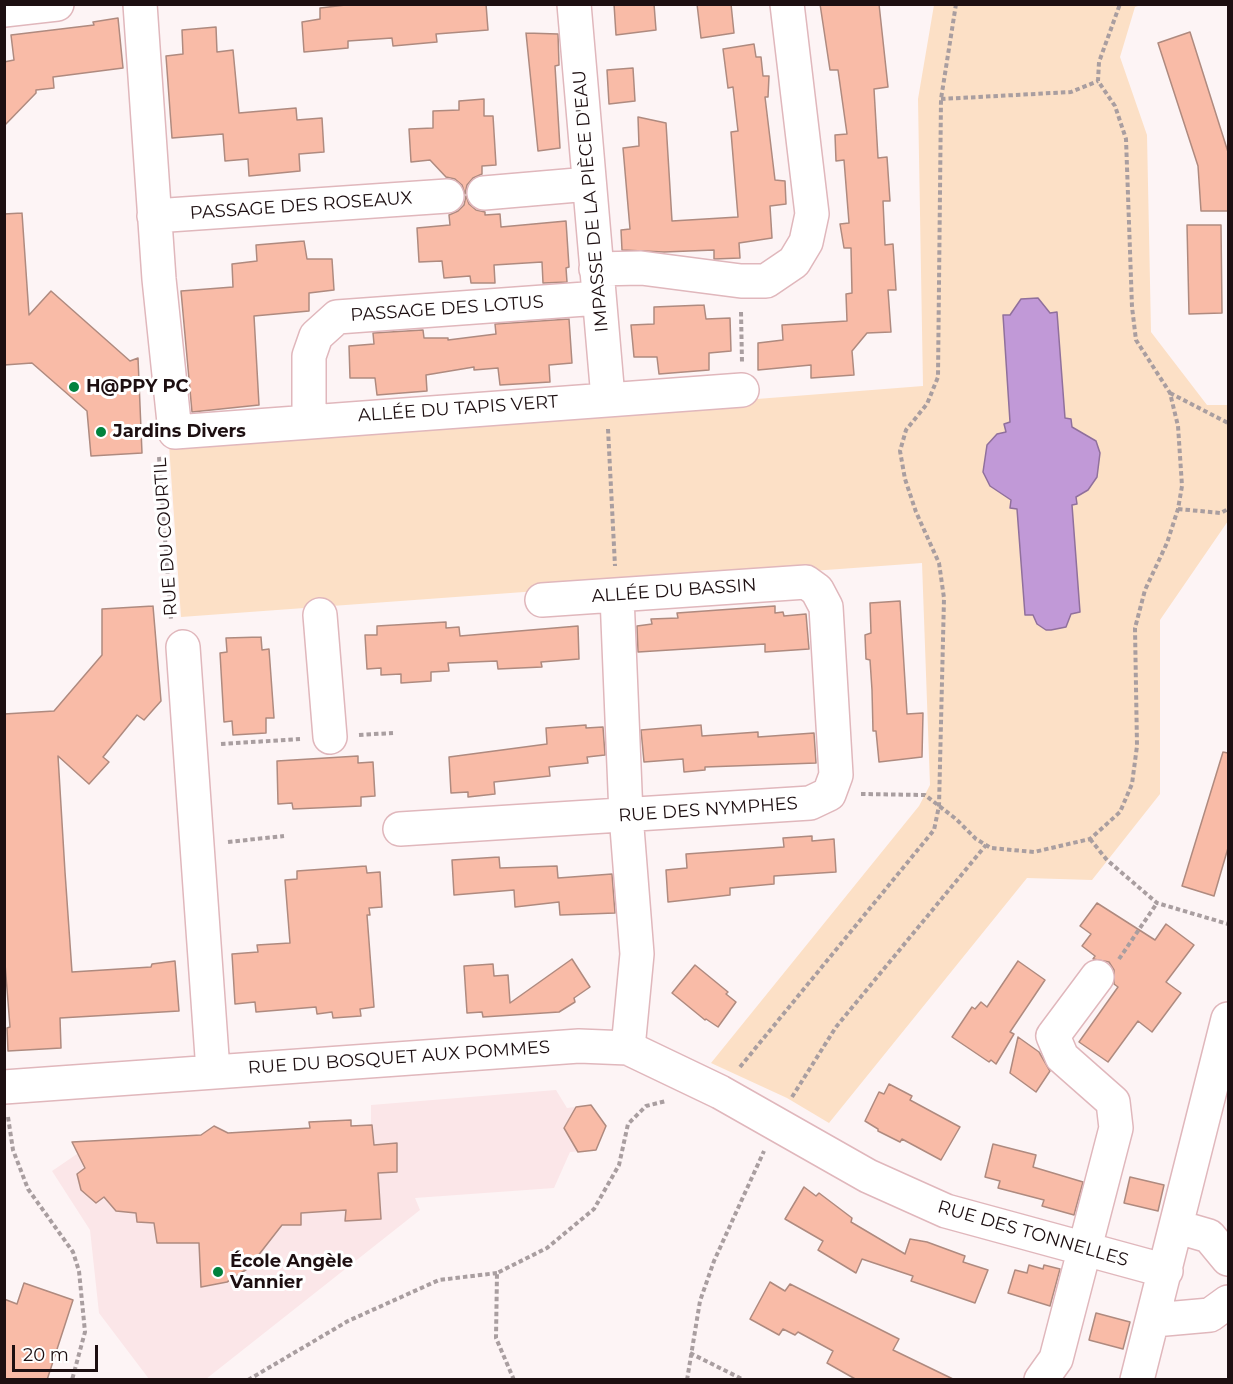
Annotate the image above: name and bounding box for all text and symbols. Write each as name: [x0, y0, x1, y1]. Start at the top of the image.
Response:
street label: IMPASSE DE LA PIÈCE D'EAU: [569, 69, 613, 333]
street label: PASSAGE DES ROSEAUX: [189, 187, 413, 225]
street label: PASSAGE DES LOTUS: [350, 291, 544, 327]
place label: H@PPY PC: [86, 376, 189, 398]
marker: H@PPY PC: [67, 380, 81, 394]
street label: ALLÉE DU TAPIS VERT: [357, 391, 559, 427]
place label: Jardins Divers: [113, 421, 246, 443]
marker: Jardins Divers: [94, 425, 108, 439]
street label: RUE DU COURTIL: [150, 457, 182, 617]
street label: ALLÉE DU BASSIN: [591, 574, 757, 608]
street label: RUE DES NYMPHES: [618, 793, 798, 827]
street label: RUE DU BOSQUET AUX POMMES: [247, 1037, 551, 1079]
street label: RUE DES TONNELLES: [935, 1196, 1131, 1272]
place label: École Angèle Vannier: [230, 1251, 353, 1294]
marker: École Angèle Vannier: [211, 1265, 225, 1279]
scale bar: [15, 1333, 100, 1371]
text: 20 m: [23, 1344, 69, 1366]

